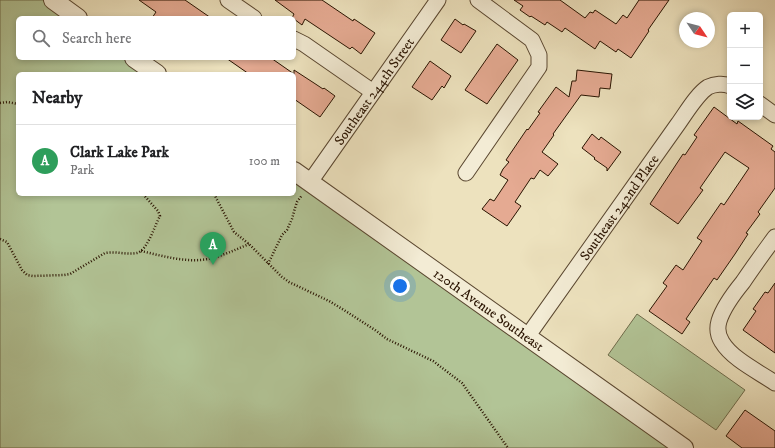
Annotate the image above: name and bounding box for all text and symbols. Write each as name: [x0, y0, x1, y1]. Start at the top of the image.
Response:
north arrow: [679, 12, 715, 48]
map controls: [727, 12, 763, 120]
button: +: [727, 12, 763, 48]
search box: [16, 16, 296, 60]
icon: search: [30, 27, 52, 49]
text: Search here: [62, 29, 131, 48]
street label: Southeast 244th Street: [331, 34, 419, 149]
button: −: [727, 48, 763, 84]
button: layers: [727, 84, 763, 120]
text: Nearby: [32, 87, 82, 109]
text: Clark Lake Park: [70, 143, 169, 162]
street label: Southeast 242nd Place: [576, 151, 664, 264]
text: A: [41, 153, 49, 169]
text: 100 m: [249, 153, 280, 169]
text: Park: [70, 162, 94, 178]
pin: A: [200, 232, 226, 265]
street label: 120th Avenue Southeast: [429, 265, 547, 356]
your location: [390, 276, 410, 296]

